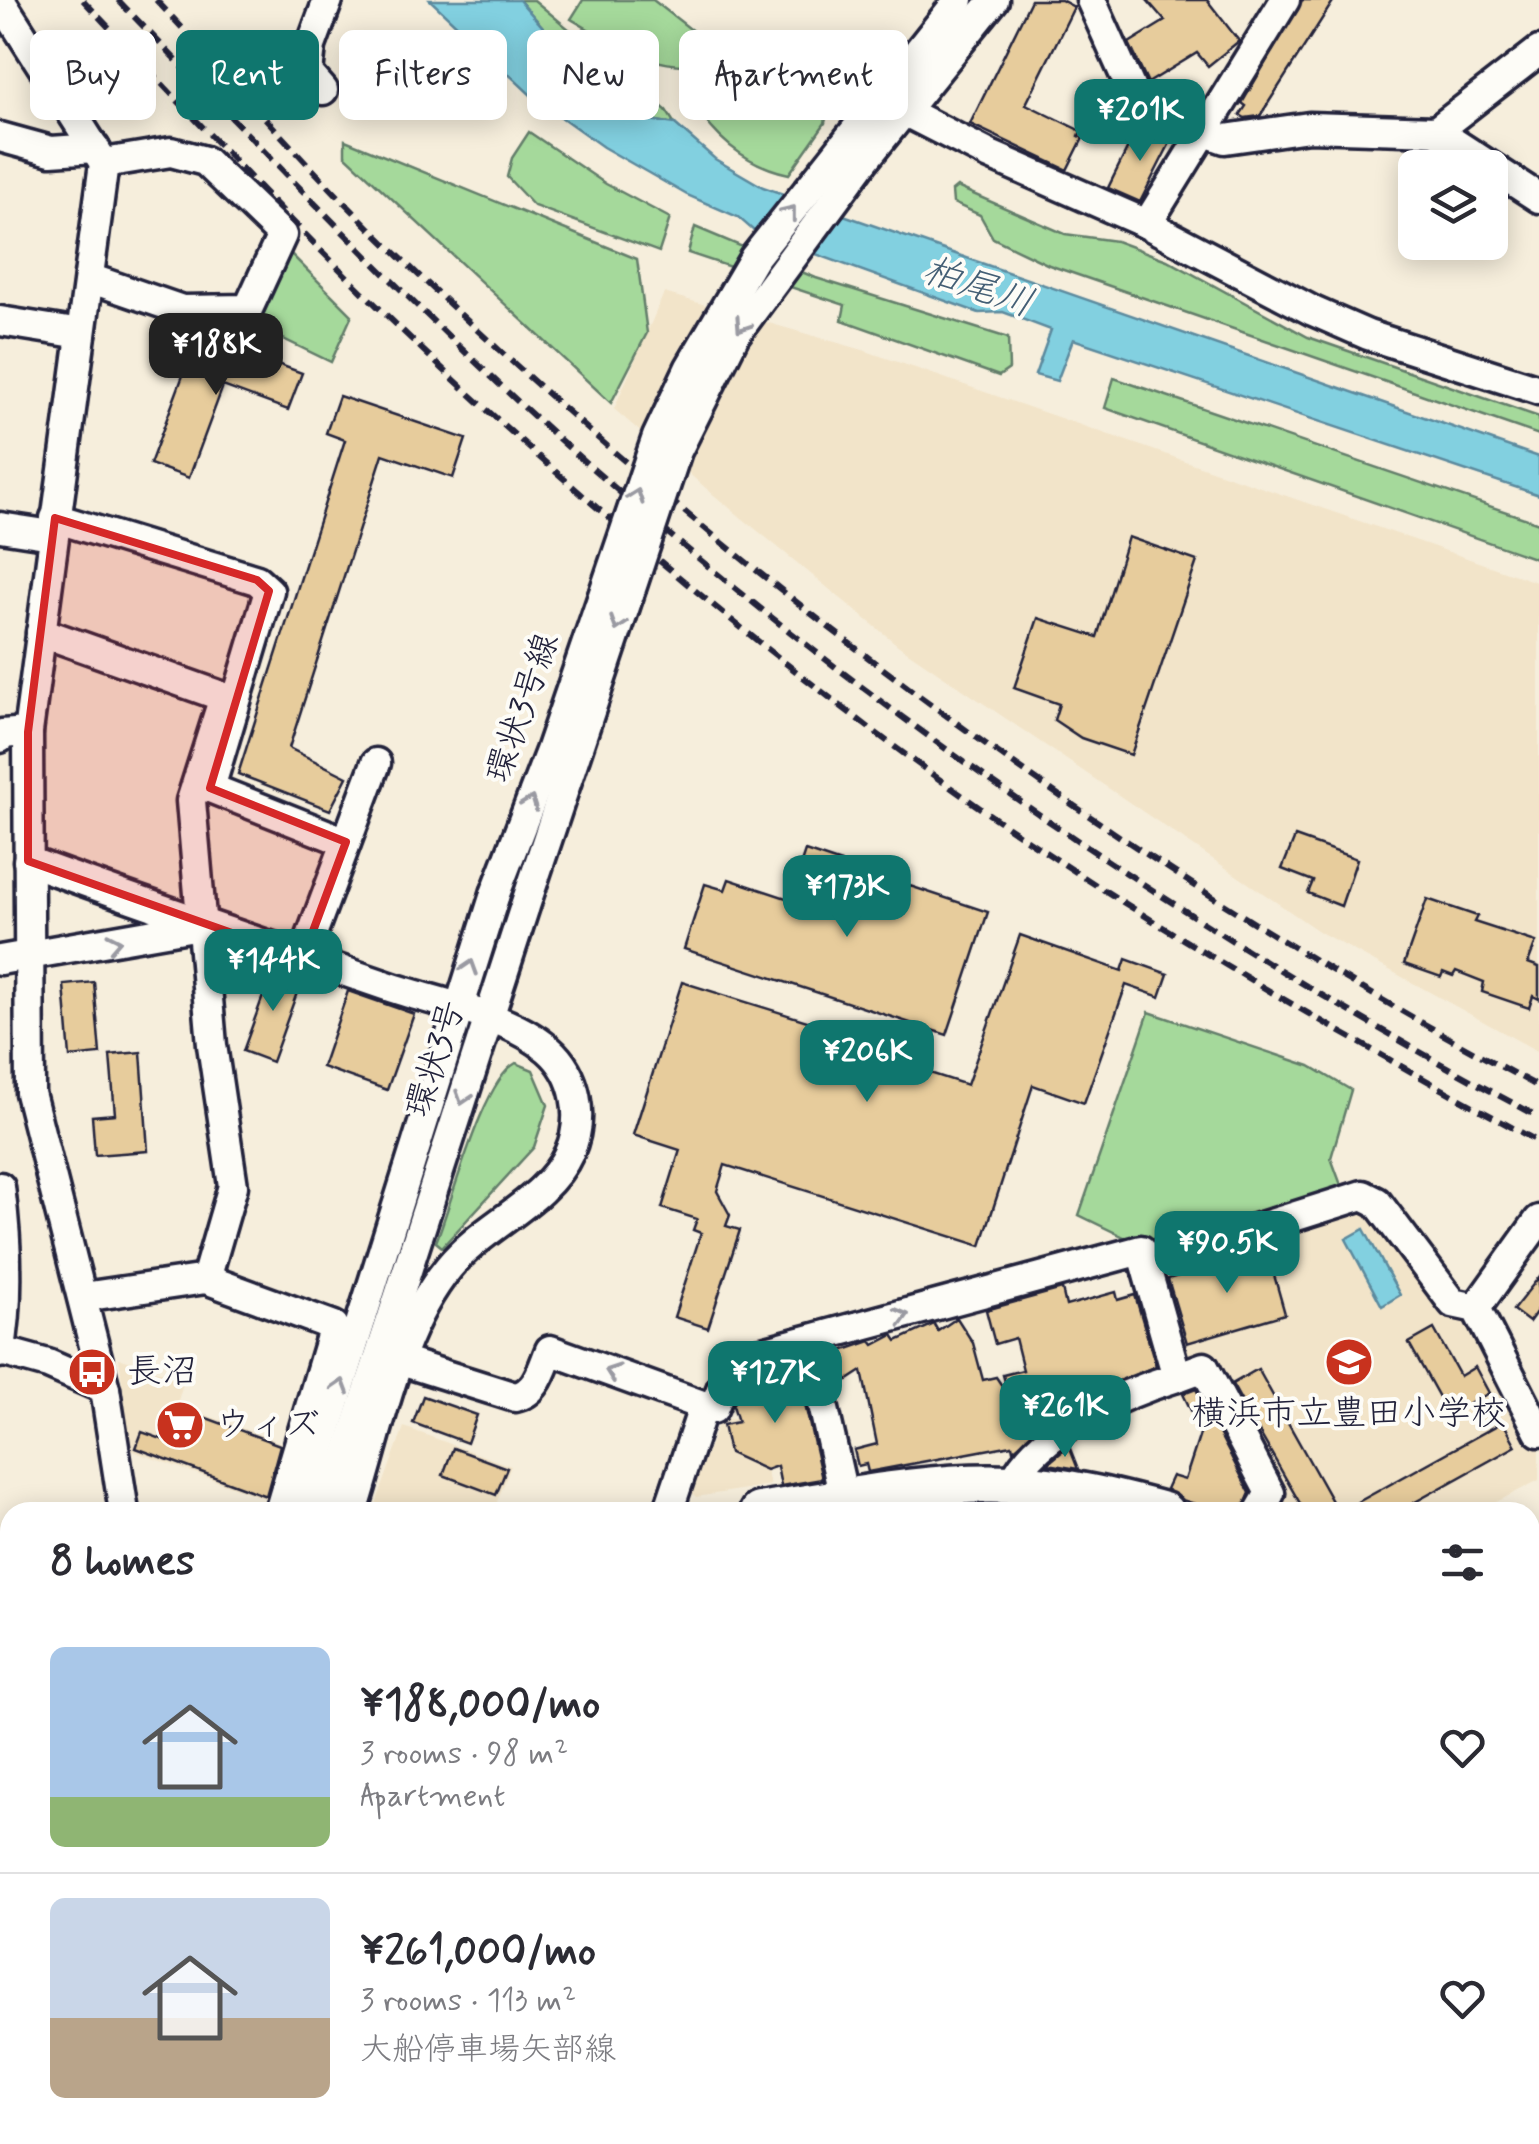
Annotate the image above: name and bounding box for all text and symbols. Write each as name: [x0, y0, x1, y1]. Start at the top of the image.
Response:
chip: Buy: [30, 30, 156, 120]
chip: Rent: [176, 30, 319, 120]
chip: Filters: [339, 30, 507, 120]
chip: New: [527, 30, 659, 120]
chip: Apartment: [679, 30, 908, 120]
pin: ¥201K: [1070, 79, 1210, 164]
text: ¥201K: [1096, 90, 1184, 132]
map controls: [1398, 150, 1508, 260]
button: layers: [1398, 150, 1508, 260]
one-way arrow: [778, 205, 796, 223]
water label: 柏尾川: [916, 246, 1040, 330]
pin: ¥188K: [146, 313, 286, 398]
one-way arrow: [736, 314, 755, 332]
text: ¥188K: [171, 324, 261, 366]
one-way arrow: [624, 488, 644, 506]
one-way arrow: [610, 615, 630, 632]
street label: 環状3号線: [476, 627, 570, 789]
one-way arrow: [518, 796, 539, 813]
pin: ¥173K: [777, 855, 917, 940]
text: ¥173K: [805, 866, 889, 908]
pin: ¥144K: [203, 929, 343, 1014]
one-way arrow: [105, 932, 122, 953]
text: ¥144K: [226, 940, 320, 982]
one-way arrow: [458, 960, 478, 977]
street label: 環状3号: [395, 994, 477, 1124]
pin: ¥206K: [797, 1020, 937, 1105]
text: ¥206K: [822, 1031, 912, 1073]
one-way arrow: [454, 1089, 474, 1106]
pin: ¥90.5K: [1146, 1211, 1308, 1296]
text: ¥90.5K: [1177, 1222, 1277, 1264]
one-way arrow: [893, 1307, 910, 1328]
school or university icon: 横浜市立豊田小学校: [1323, 1336, 1375, 1388]
pin: ¥127K: [705, 1341, 845, 1426]
bus stop icon: 長沼: [66, 1346, 118, 1398]
place label: 長沼: [127, 1349, 197, 1395]
text: ¥127K: [730, 1352, 820, 1394]
one-way arrow: [605, 1364, 622, 1384]
pin: ¥261K: [995, 1375, 1135, 1460]
one-way arrow: [329, 1378, 350, 1395]
text: ¥261K: [1022, 1386, 1108, 1428]
place label: 横浜市立豊田小学校: [1191, 1391, 1507, 1437]
supermarket icon: ウィズ: [154, 1399, 206, 1451]
place label: ウィズ: [215, 1402, 320, 1448]
text: 8 homes: [50, 1535, 195, 1590]
icon: filters: [1435, 1535, 1490, 1590]
text: ¥188,000/mo: [360, 1678, 600, 1733]
icon: home: [130, 1687, 250, 1807]
icon: heart: [1435, 1720, 1490, 1775]
text: 3 rooms · 98 m²: [360, 1733, 568, 1775]
text: Apartment: [360, 1775, 505, 1817]
text: ¥261,000/mo: [360, 1925, 596, 1980]
icon: home: [130, 1938, 250, 2058]
icon: heart: [1435, 1971, 1490, 2026]
text: 3 rooms · 113 m²: [360, 1980, 576, 2022]
text: 大船停車場矢部線: [360, 2029, 616, 2071]

